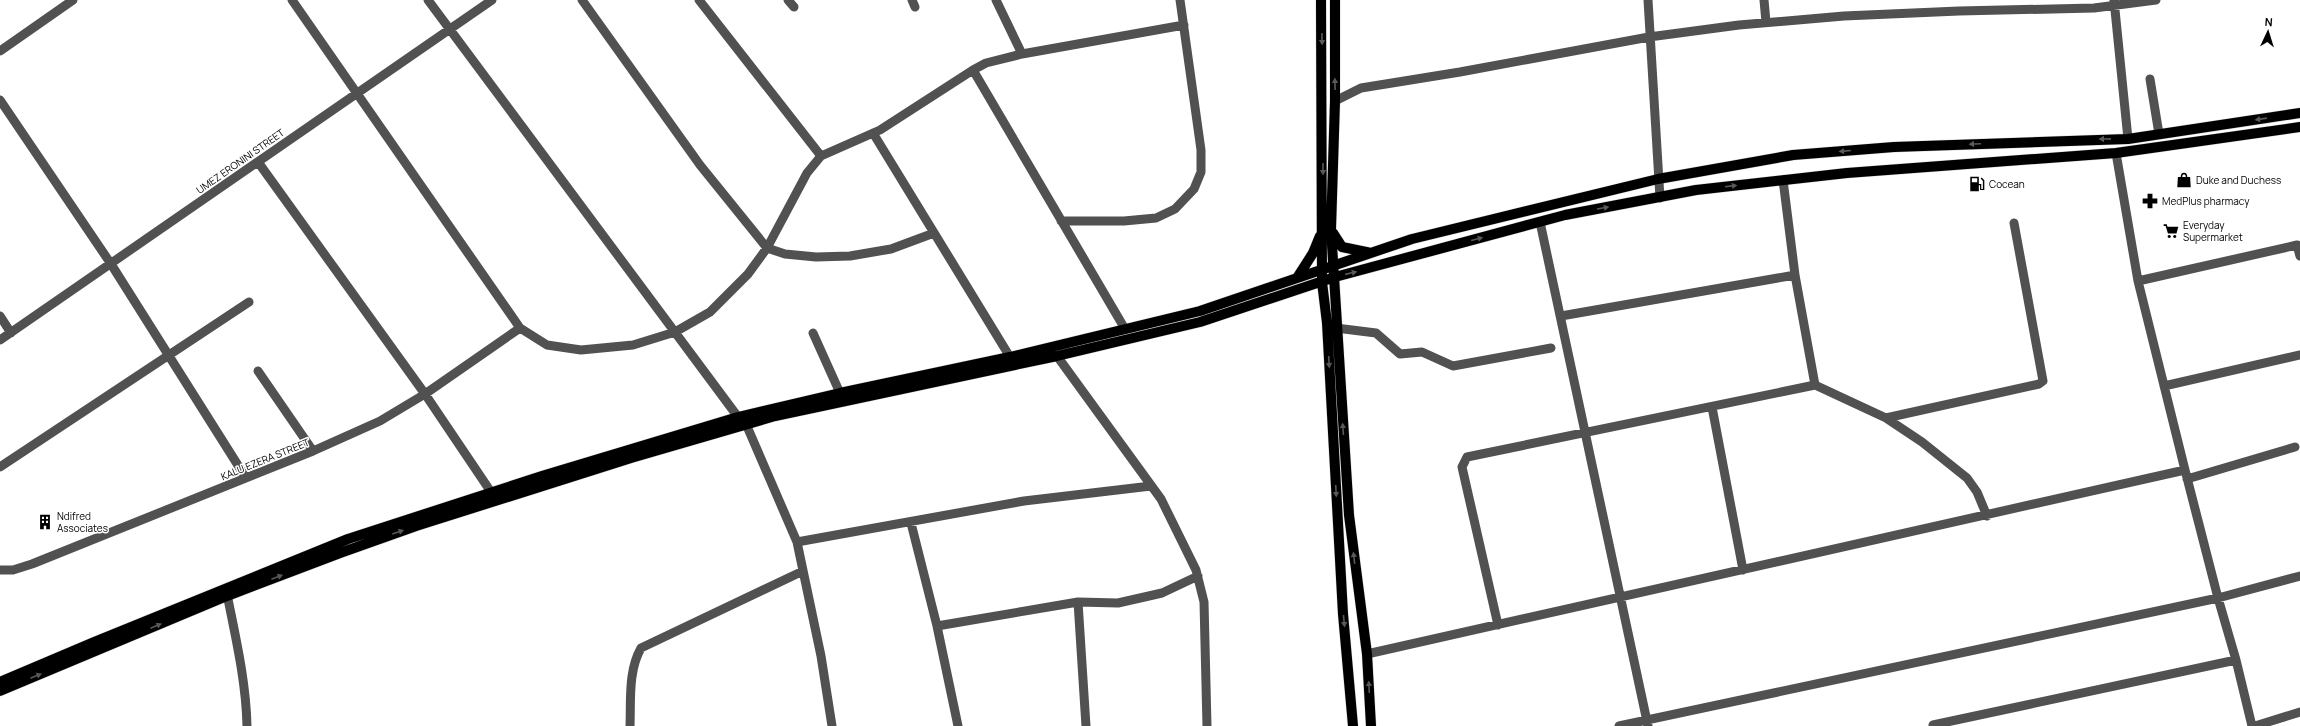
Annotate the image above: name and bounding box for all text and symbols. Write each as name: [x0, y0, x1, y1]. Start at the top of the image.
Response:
north arrow: [2248, 12, 2288, 52]
text: N: [2264, 14, 2273, 29]
one-way arrow: [1319, 33, 1325, 46]
one-way arrow: [1332, 77, 1338, 90]
one-way arrow: [2255, 116, 2268, 122]
street label: UMEZ ERONINI STREET: [193, 125, 287, 197]
one-way arrow: [2098, 136, 2111, 142]
one-way arrow: [1969, 141, 1981, 148]
one-way arrow: [1839, 147, 1851, 154]
one-way arrow: [1320, 163, 1326, 176]
shop icon: Duke and Duchess: [2175, 171, 2193, 189]
place label: Duke and Duchess: [2196, 173, 2281, 187]
fuel station icon: Cocean: [1968, 175, 1986, 193]
place label: Cocean: [1989, 177, 2025, 191]
one-way arrow: [1725, 183, 1737, 189]
pharmacy icon: MedPlus pharmacy: [2141, 192, 2159, 210]
place label: MedPlus pharmacy: [2162, 194, 2250, 208]
one-way arrow: [1597, 205, 1609, 211]
place label: Everyday Supermarket: [2183, 218, 2243, 244]
supermarket icon: Everyday Supermarket: [2162, 222, 2180, 240]
one-way arrow: [1471, 236, 1483, 242]
one-way arrow: [1345, 270, 1358, 276]
one-way arrow: [1325, 356, 1332, 368]
one-way arrow: [1340, 423, 1347, 435]
street label: KALU EZERA STREET: [219, 435, 311, 483]
one-way arrow: [1333, 485, 1339, 498]
place label: Ndifred Associates: [57, 509, 108, 535]
building icon: Ndifred Associates: [36, 513, 54, 531]
one-way arrow: [393, 529, 405, 535]
one-way arrow: [1351, 552, 1357, 564]
one-way arrow: [271, 574, 283, 580]
one-way arrow: [1340, 615, 1347, 627]
one-way arrow: [150, 623, 162, 629]
one-way arrow: [30, 672, 42, 679]
one-way arrow: [1366, 681, 1373, 693]

